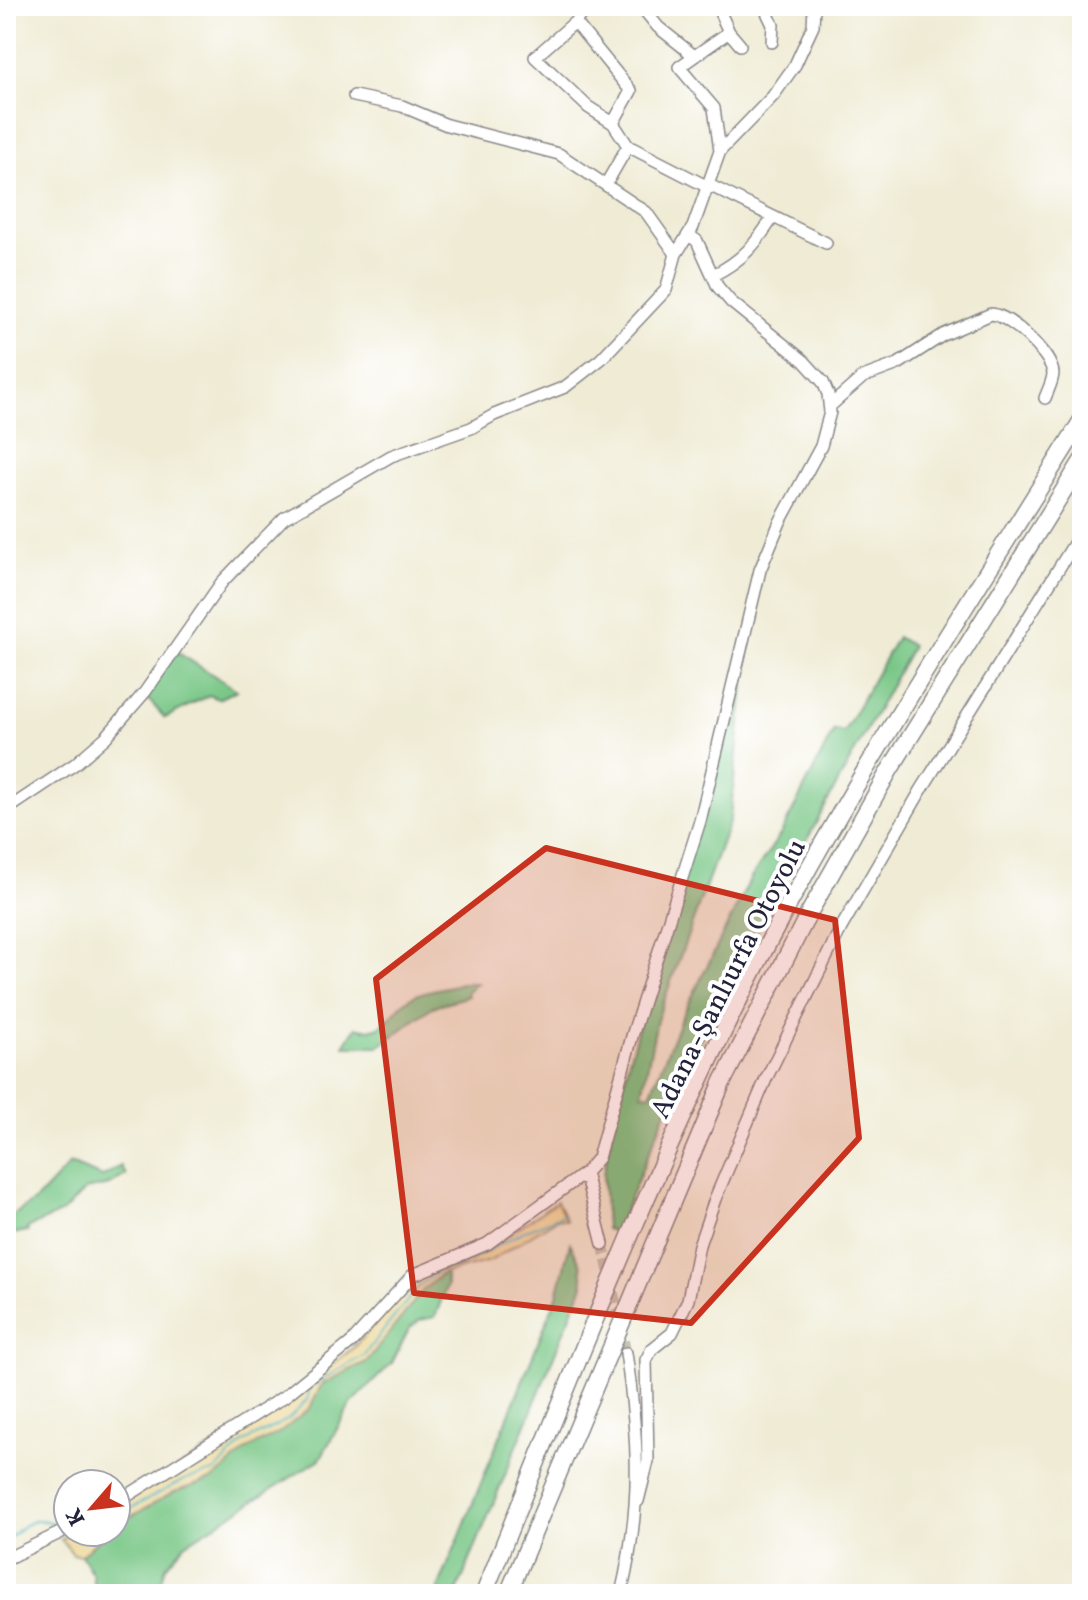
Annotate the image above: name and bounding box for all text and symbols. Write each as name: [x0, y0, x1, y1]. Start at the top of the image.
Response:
street label: Adana-Şanlıurfa Otoyolu: [642, 833, 817, 1126]
north arrow: [52, 1468, 132, 1548]
text: K: [59, 1502, 94, 1531]

